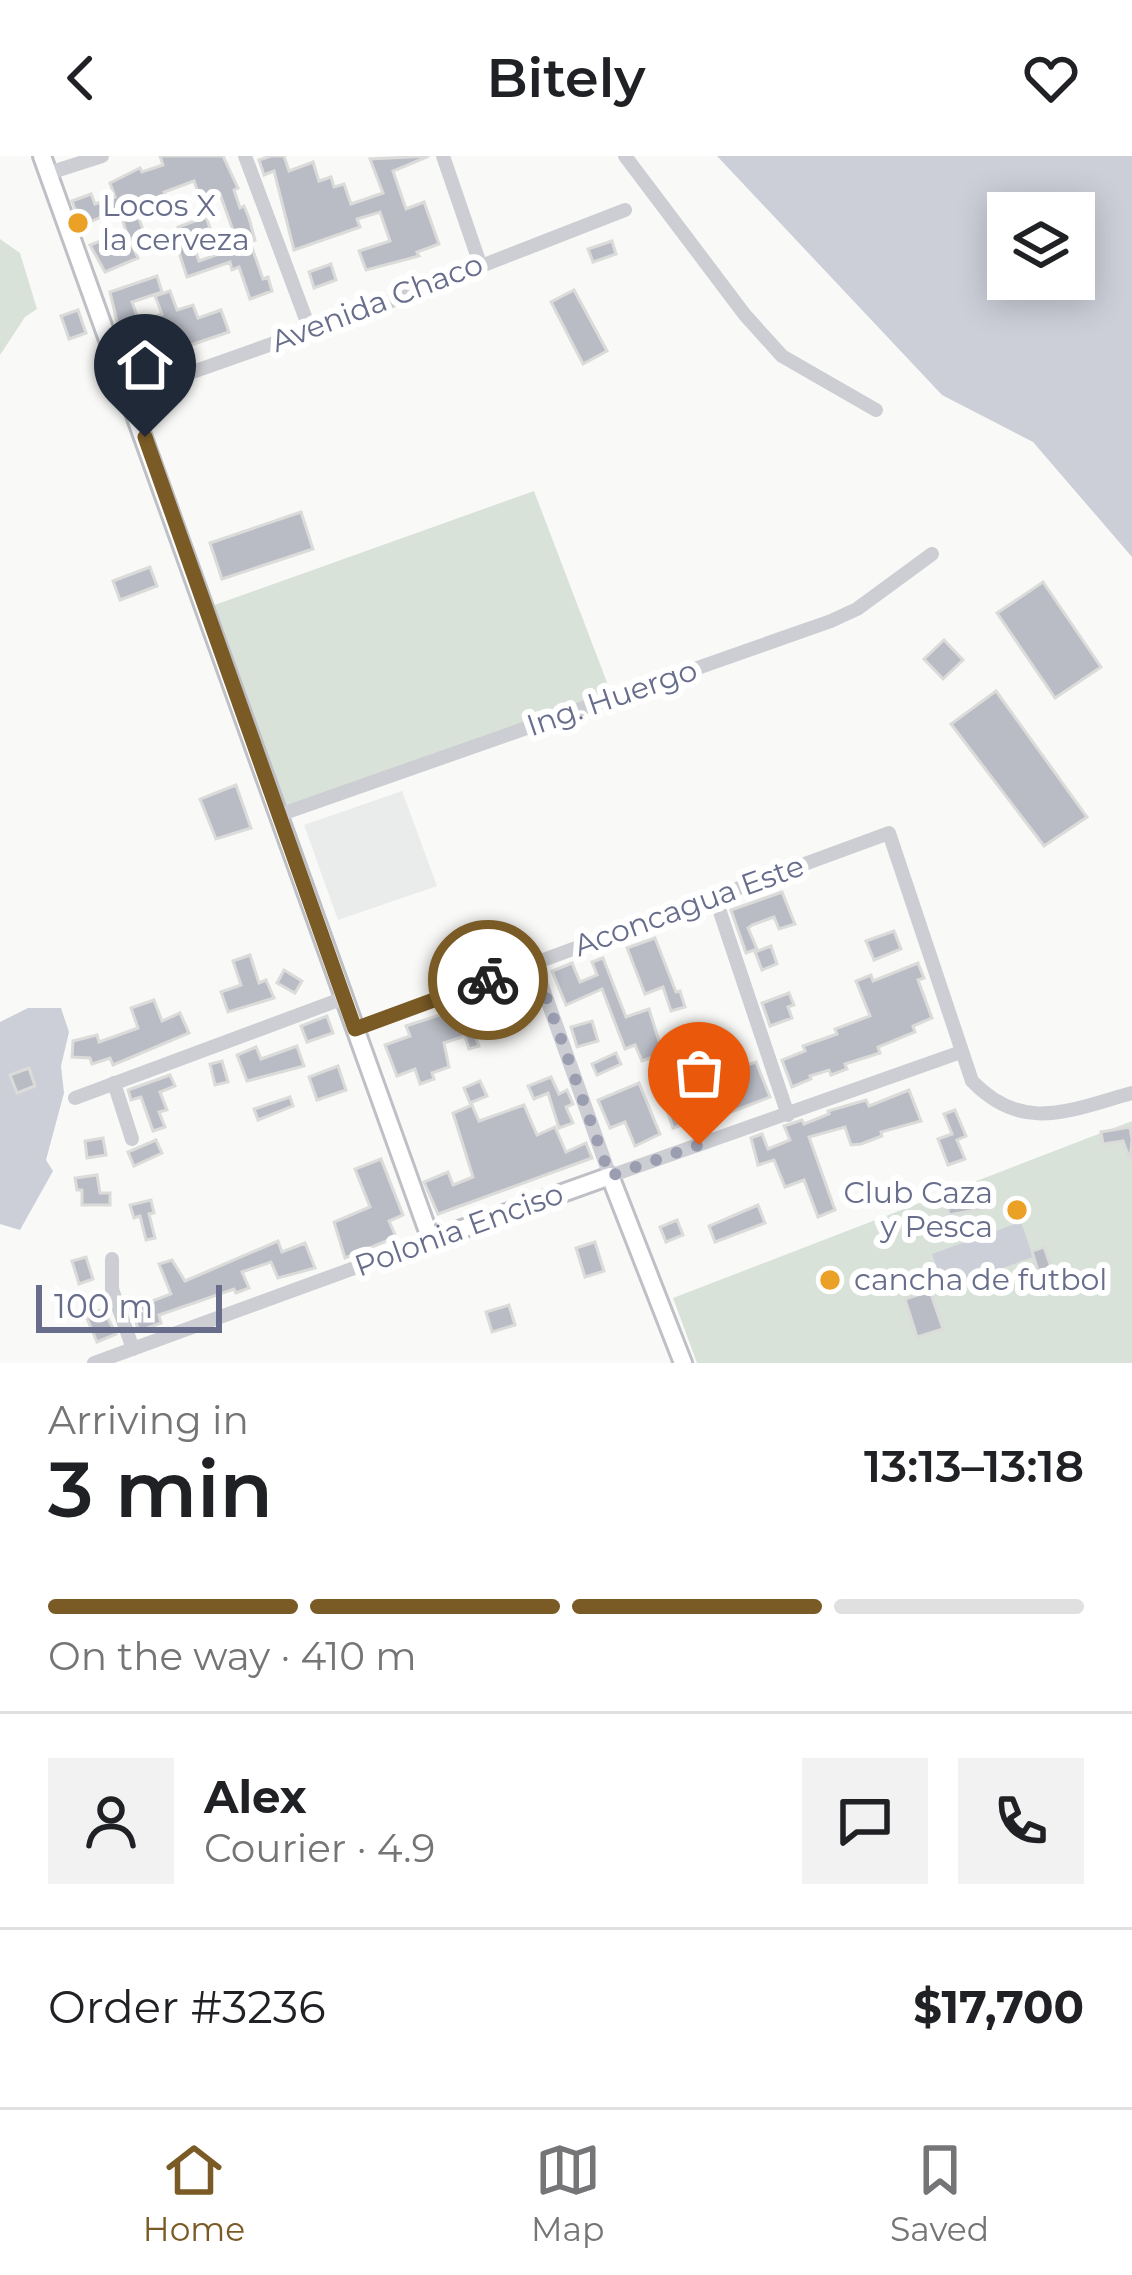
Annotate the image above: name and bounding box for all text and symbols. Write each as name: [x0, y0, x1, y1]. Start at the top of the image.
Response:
icon: back: [48, 45, 114, 111]
text: Bitely: [486, 45, 646, 111]
icon: heart: [1018, 45, 1084, 111]
place label: Locos X la cerveza: [102, 187, 250, 258]
map controls: [987, 192, 1095, 300]
button: layers: [987, 192, 1095, 300]
marker: Locos X la cerveza: [65, 210, 91, 236]
street label: Avenida Chaco: [266, 245, 488, 360]
pin: [94, 314, 196, 437]
icon: home: [112, 332, 178, 398]
street label: Ing. Huergo: [522, 651, 702, 744]
street label: Aconcagua Este: [569, 847, 809, 964]
courier: [428, 920, 548, 1040]
icon: bike: [455, 947, 521, 1013]
pin: [648, 1022, 750, 1145]
icon: bag: [666, 1040, 732, 1106]
place label: Club Caza y Pesca: [844, 1174, 993, 1245]
street label: Polonia Enciso: [349, 1175, 568, 1284]
marker: Club Caza y Pesca: [1004, 1197, 1030, 1223]
place label: cancha de futbol: [854, 1261, 1107, 1298]
marker: cancha de futbol: [817, 1267, 843, 1293]
scale bar: [36, 1279, 222, 1332]
text: 100 m: [54, 1286, 153, 1326]
text: Arriving in: [48, 1396, 249, 1444]
text: 13:13–13:18: [864, 1438, 1084, 1493]
text: 3 min: [48, 1441, 273, 1537]
text: On the way · 410 m: [48, 1632, 417, 1680]
button: person: [48, 1758, 174, 1884]
button: chat: [802, 1758, 928, 1884]
button: phone: [958, 1758, 1084, 1884]
text: Alex: [204, 1769, 307, 1824]
text: Courier · 4.9: [204, 1824, 435, 1872]
text: Order #3236: [48, 1979, 326, 2034]
text: $17,700: [913, 1979, 1084, 2034]
tab: Home: [143, 2137, 245, 2249]
tab: Map: [531, 2137, 604, 2249]
tab: Saved: [890, 2137, 989, 2249]

